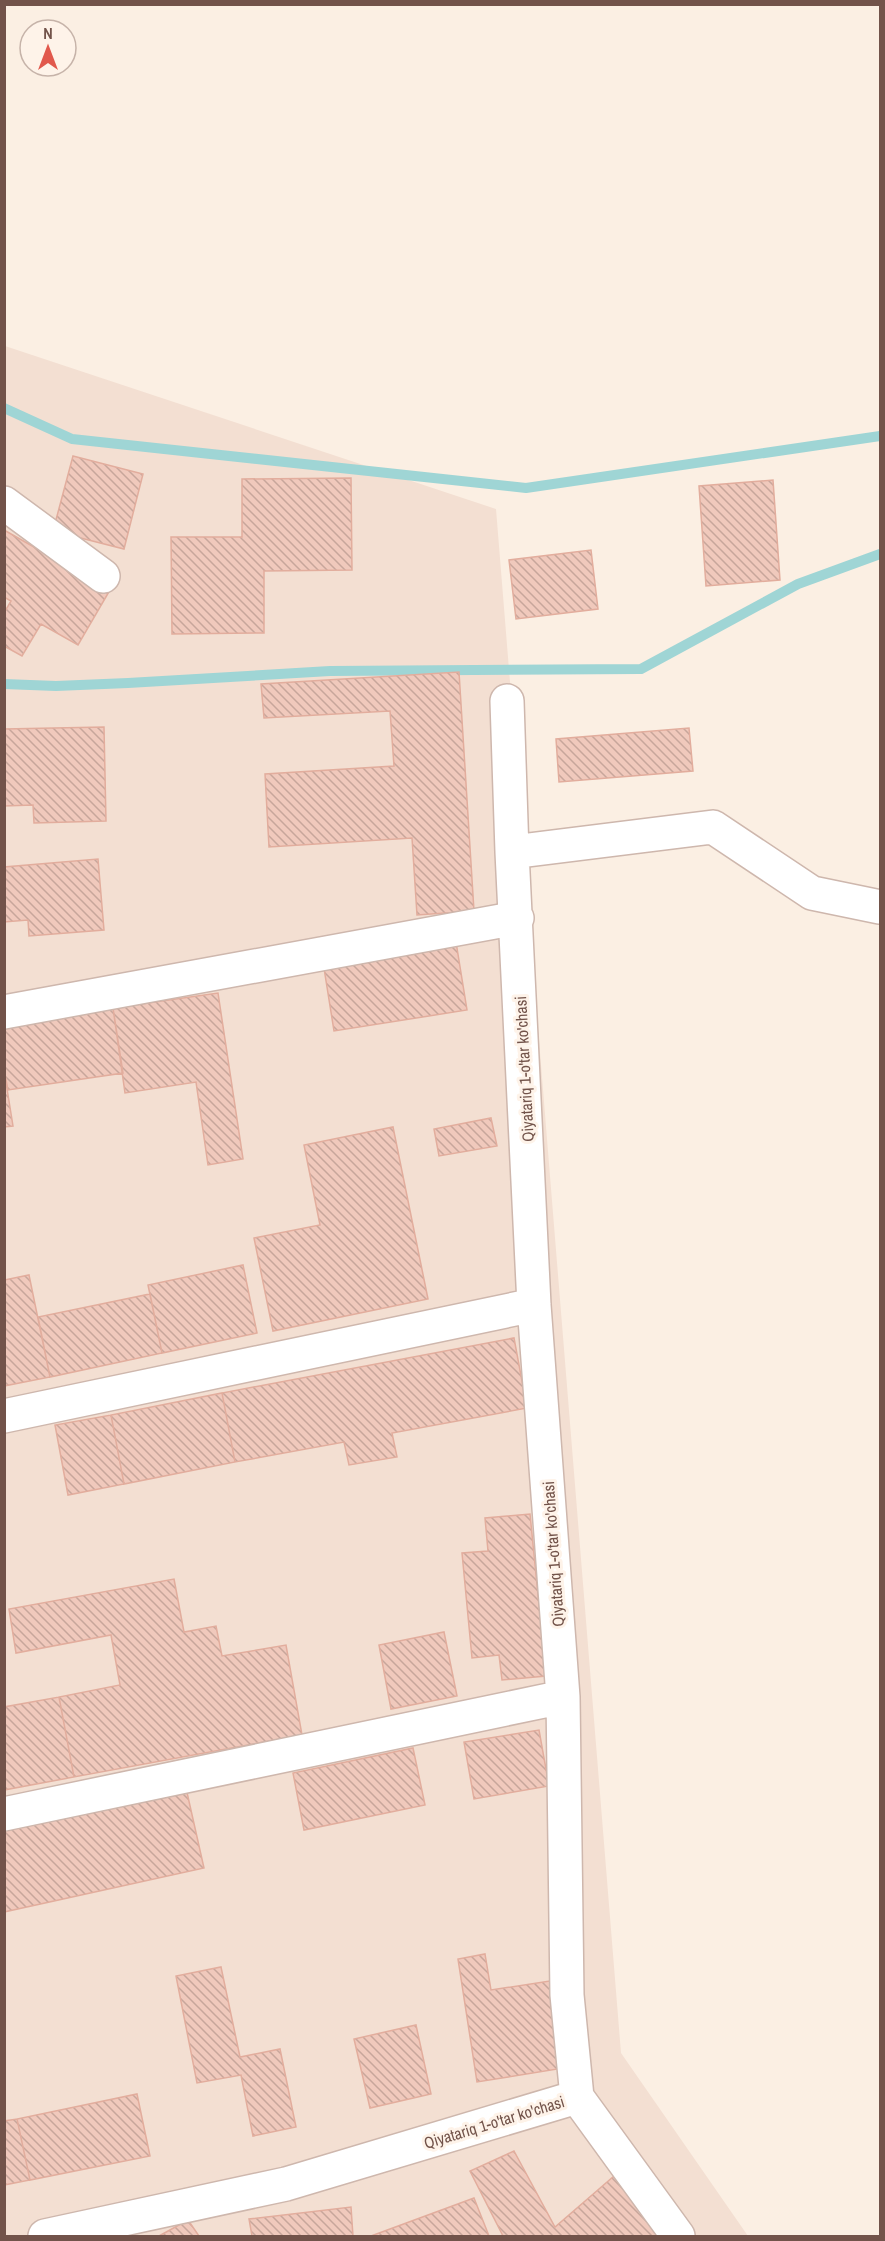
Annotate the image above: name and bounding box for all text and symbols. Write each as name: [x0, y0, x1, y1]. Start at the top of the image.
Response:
north arrow: [18, 18, 78, 78]
text: N: [43, 22, 53, 44]
street label: Qiyatariq 1-o'tar ko'chasi: [509, 996, 539, 1142]
street label: Qiyatariq 1-o'tar ko'chasi: [537, 1481, 569, 1627]
street label: Qiyatariq 1-o'tar ko'chasi: [421, 2090, 567, 2154]

